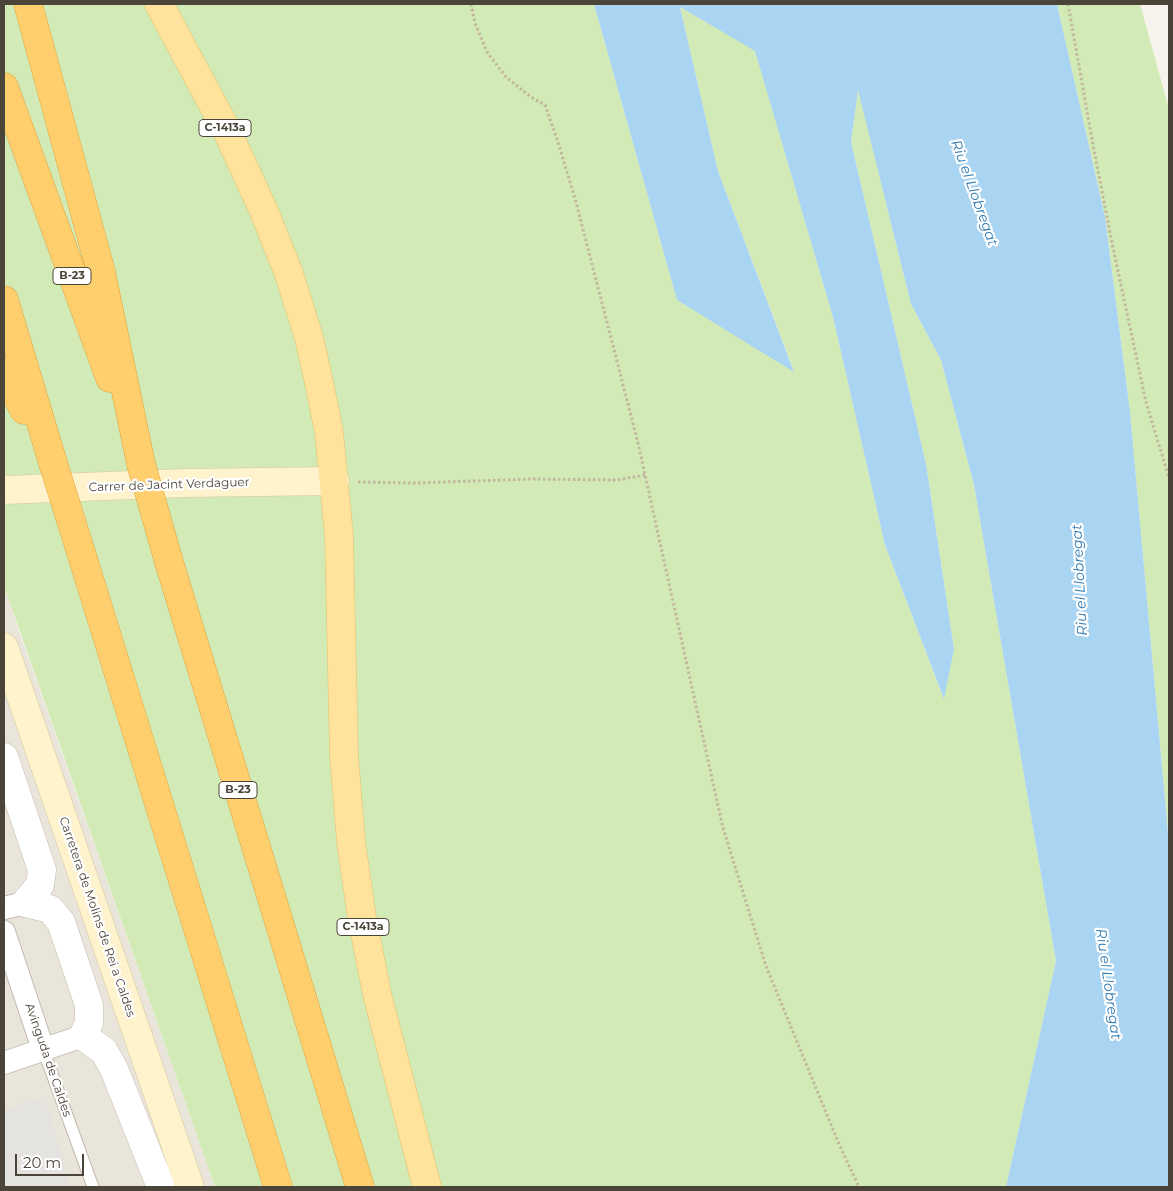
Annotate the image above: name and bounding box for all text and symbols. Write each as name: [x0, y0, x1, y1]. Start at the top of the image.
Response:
road number: C-1413a: [199, 120, 251, 136]
water label: Riu el Llobregat: [947, 138, 1001, 248]
road number: B-23: [53, 268, 91, 284]
street label: Carrer de Jacint Verdaguer: [88, 475, 250, 495]
water label: Riu el Llobregat: [1069, 524, 1091, 636]
road number: B-23: [219, 782, 257, 798]
street label: Carretera de Molins de Rei a Caldes: [56, 815, 138, 1019]
road number: C-1413a: [337, 919, 389, 936]
water label: Riu el Llobregat: [1092, 927, 1124, 1041]
street label: Avinguda de Caldes: [22, 1001, 74, 1119]
scale bar: [18, 1144, 86, 1176]
text: 20 m: [23, 1153, 61, 1172]

